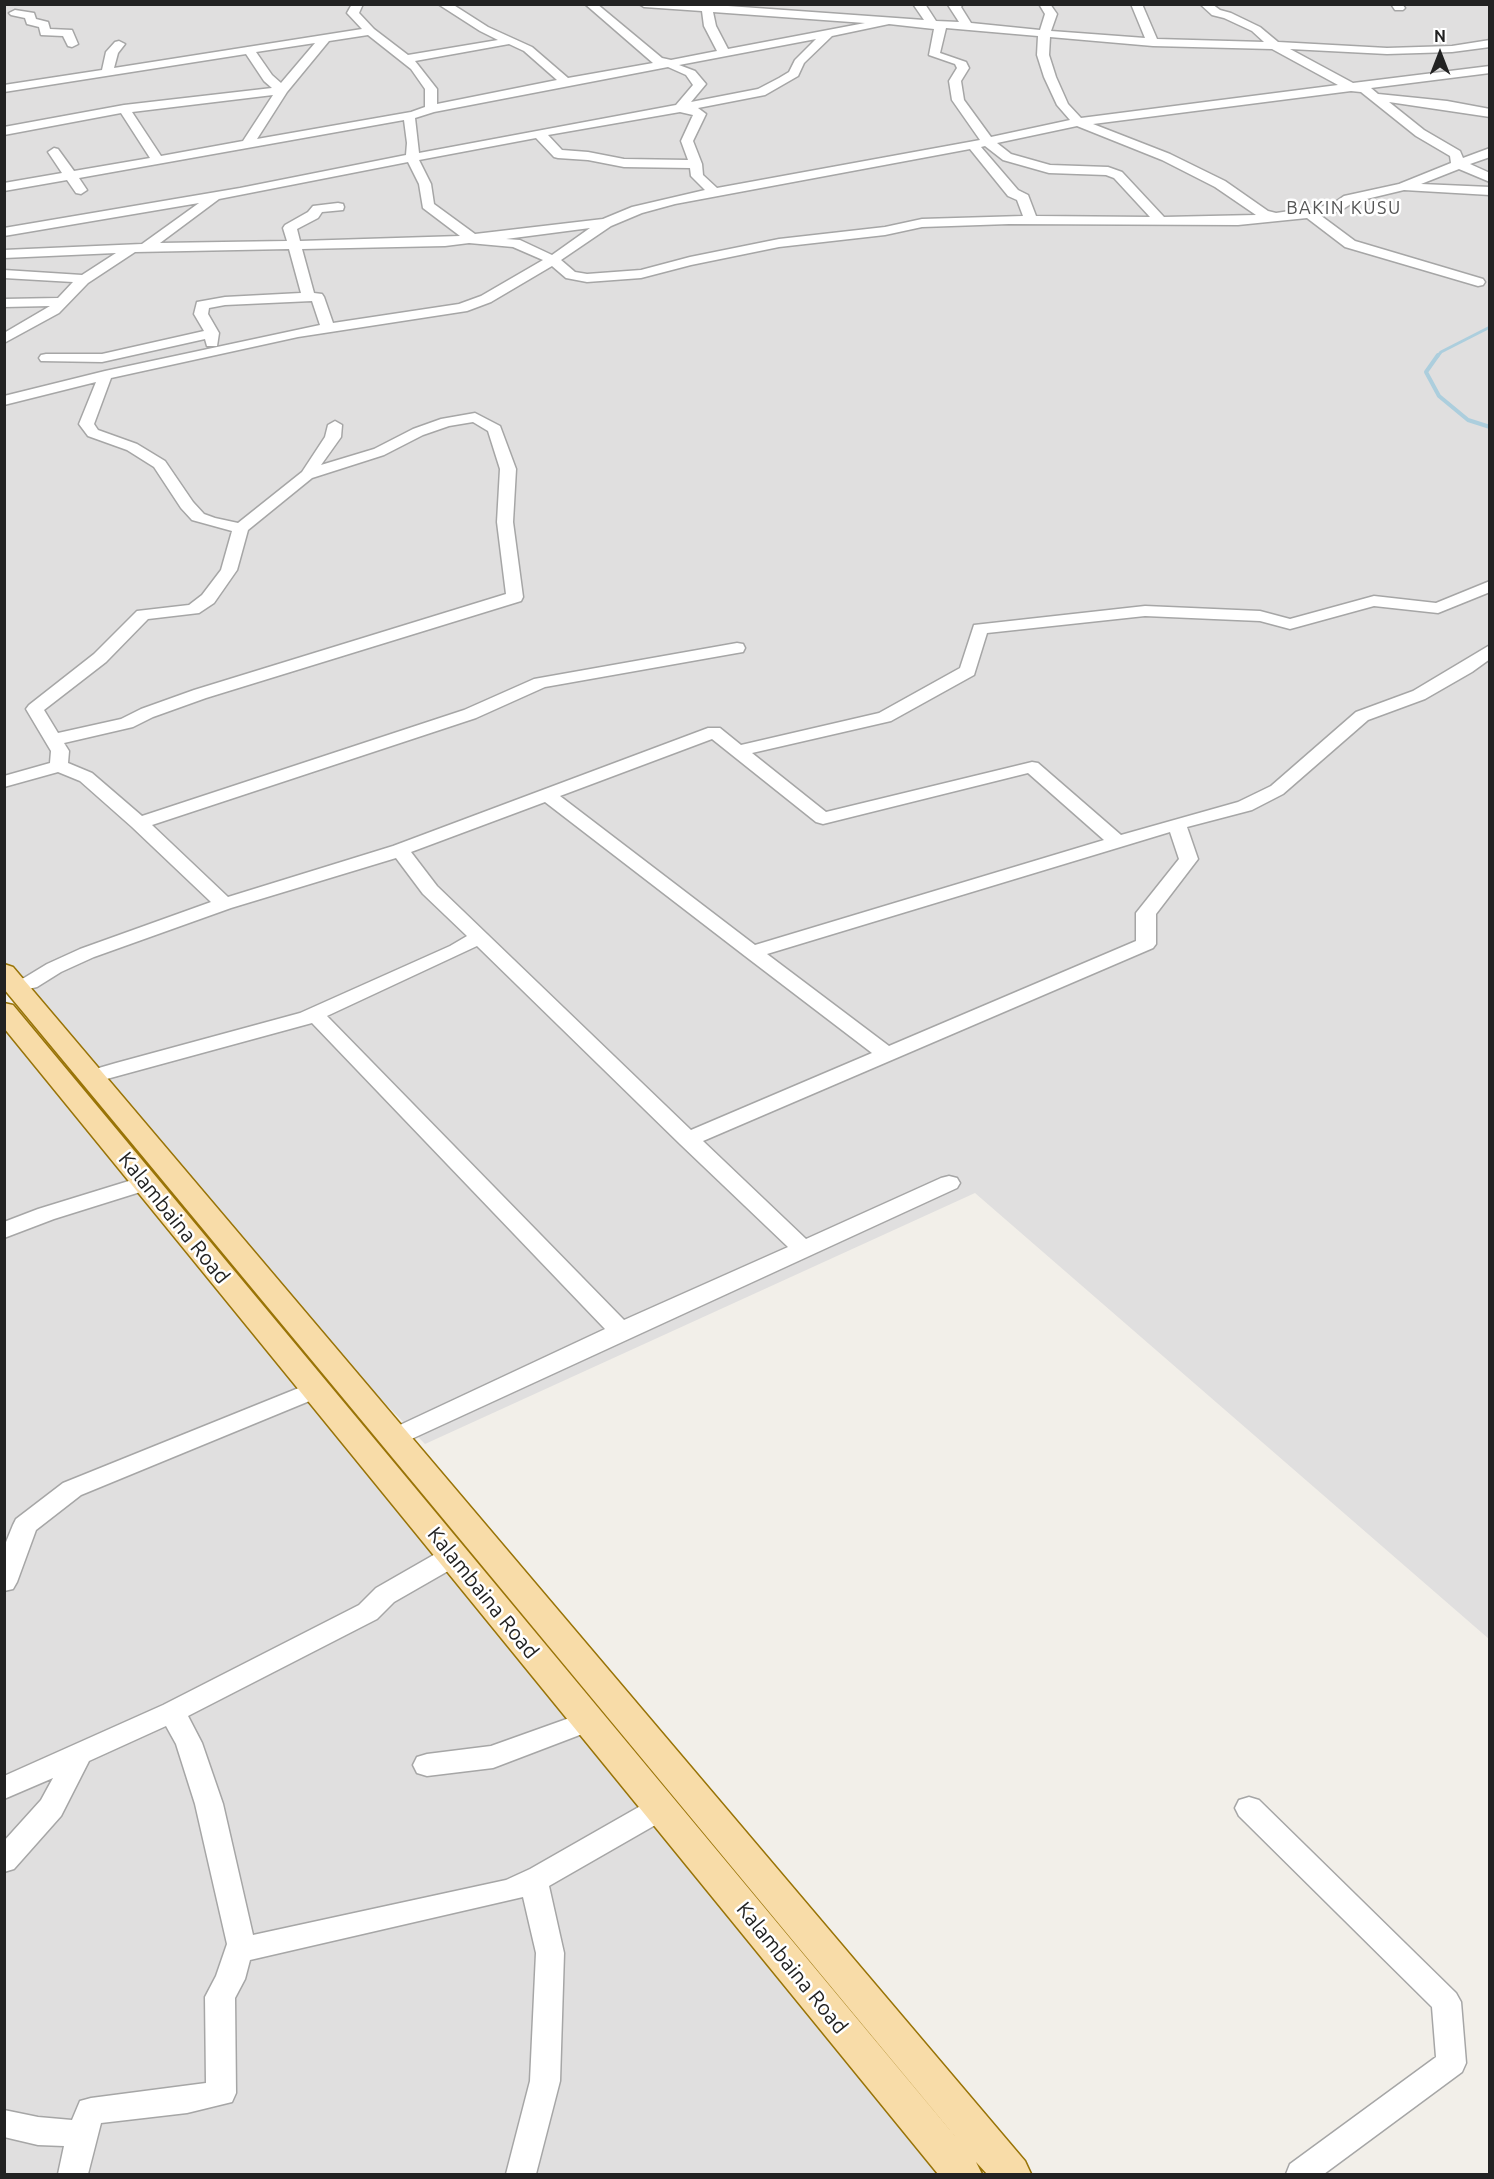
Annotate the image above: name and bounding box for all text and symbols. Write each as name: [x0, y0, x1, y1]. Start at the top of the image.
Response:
north arrow: [1410, 24, 1470, 84]
text: N: [1434, 27, 1446, 45]
district label: BAKIN KUSU: [1286, 197, 1402, 219]
street label: Kalambaina Road: [113, 1147, 235, 1289]
street label: Kalambaina Road: [422, 1522, 544, 1664]
street label: Kalambaina Road: [731, 1897, 853, 2039]

